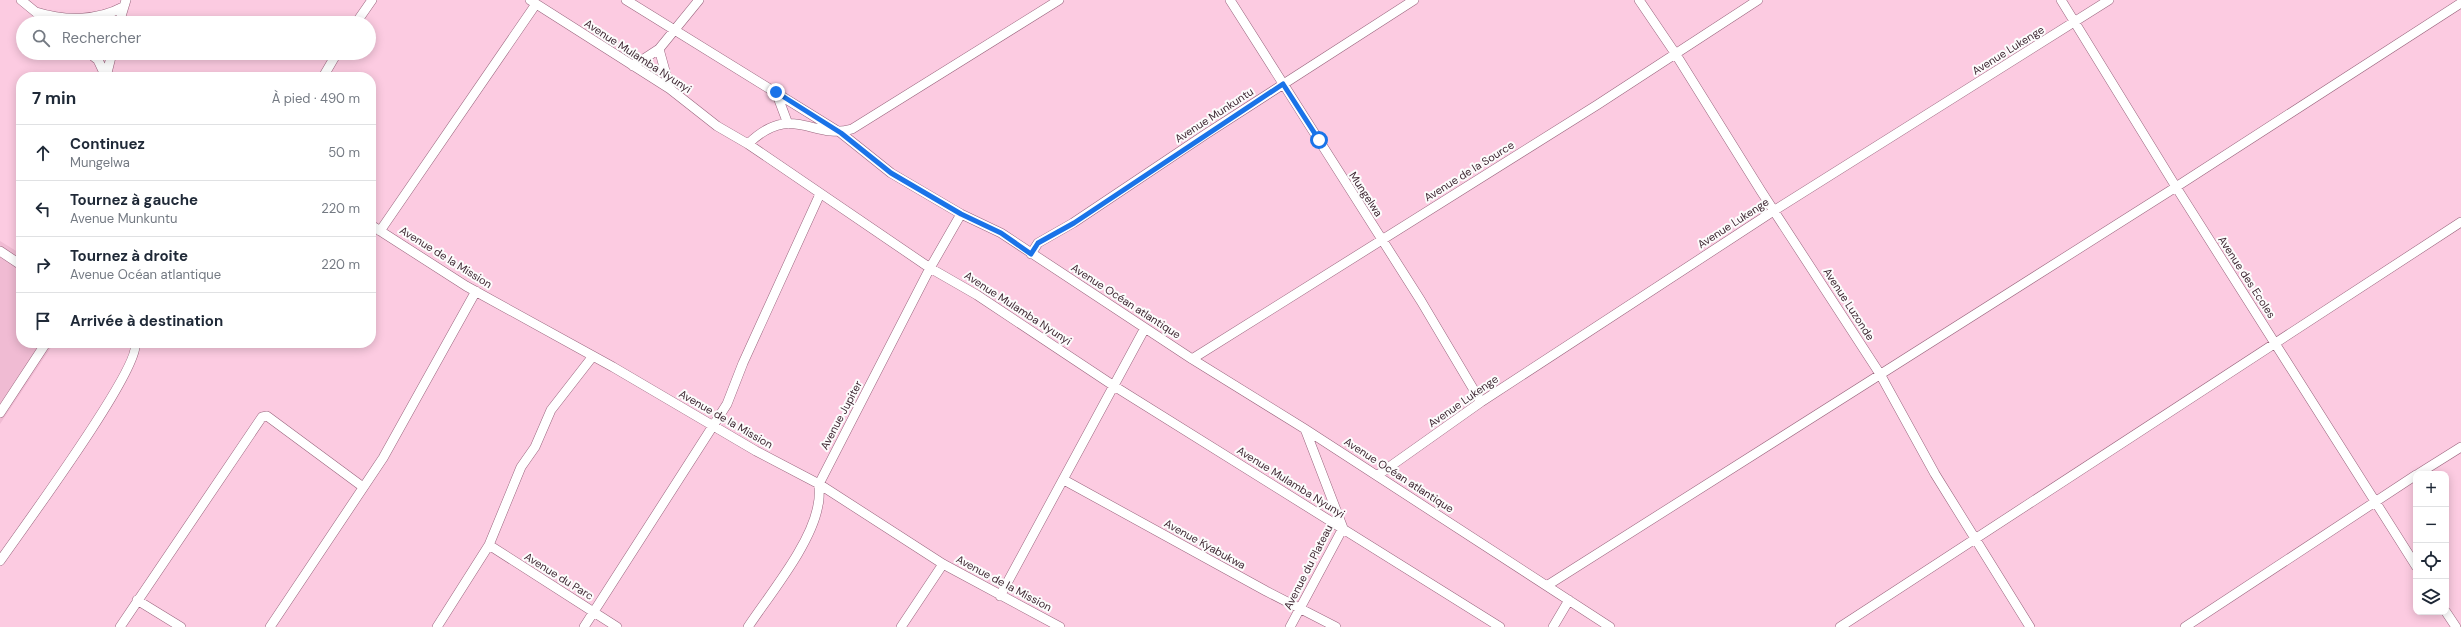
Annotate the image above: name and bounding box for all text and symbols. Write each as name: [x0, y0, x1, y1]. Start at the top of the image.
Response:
search box: [16, 16, 376, 60]
street label: Avenue Mulamba Nyunyi: [582, 16, 694, 96]
street label: Avenue Lukenge: [1969, 22, 2047, 78]
icon: search: [30, 27, 52, 49]
text: Rechercher: [62, 28, 141, 48]
route end: [767, 83, 785, 101]
street label: Avenue Munkuntu: [1172, 84, 1256, 146]
text: 7 min: [32, 87, 76, 109]
text: À pied · 490 m: [272, 90, 360, 107]
route start: [1310, 131, 1328, 149]
text: Continuez: [70, 134, 145, 154]
street label: Avenue de la Source: [1421, 138, 1517, 204]
icon: ahead: [32, 142, 54, 164]
text: 50 m: [328, 144, 360, 161]
text: Mungelwa: [70, 154, 130, 171]
street label: Mungelwa: [1346, 169, 1386, 219]
text: Tournez à gauche: [70, 190, 198, 210]
street label: Avenue Lukenge: [1695, 195, 1771, 251]
icon: left: [32, 198, 54, 220]
text: 220 m: [321, 200, 360, 217]
text: Avenue Munkuntu: [70, 210, 177, 227]
street label: Avenue de la Mission: [397, 223, 495, 291]
street label: Avenue des Ecoles: [2215, 233, 2279, 321]
text: Tournez à droite: [70, 246, 188, 266]
icon: right: [32, 254, 54, 276]
text: 220 m: [321, 256, 360, 273]
street label: Avenue Océan atlantique: [1069, 260, 1183, 342]
street label: Avenue Luzonde: [1820, 265, 1878, 343]
text: Avenue Océan atlantique: [70, 266, 221, 283]
street label: Avenue Mulamba Nyunyi: [962, 268, 1074, 348]
icon: arrive: [32, 310, 54, 332]
text: Arrivée à destination: [70, 311, 223, 331]
street label: Avenue Lukenge: [1425, 372, 1501, 430]
street label: Avenue Jupiter: [817, 378, 865, 452]
street label: Avenue de la Mission: [677, 386, 775, 452]
street label: Avenue Océan atlantique: [1342, 434, 1456, 516]
street label: Avenue Mulamba Nyunyi: [1234, 443, 1348, 521]
map controls: [2413, 471, 2449, 615]
button: +: [2413, 471, 2449, 507]
button: −: [2413, 507, 2449, 543]
street label: Avenue Kyabukwa: [1162, 516, 1248, 572]
street label: Avenue du Plateau: [1280, 522, 1336, 612]
button: locate: [2413, 543, 2449, 579]
street label: Avenue du Parc: [522, 549, 596, 603]
street label: Avenue de la Mission: [954, 552, 1054, 614]
button: layers: [2413, 579, 2449, 615]

